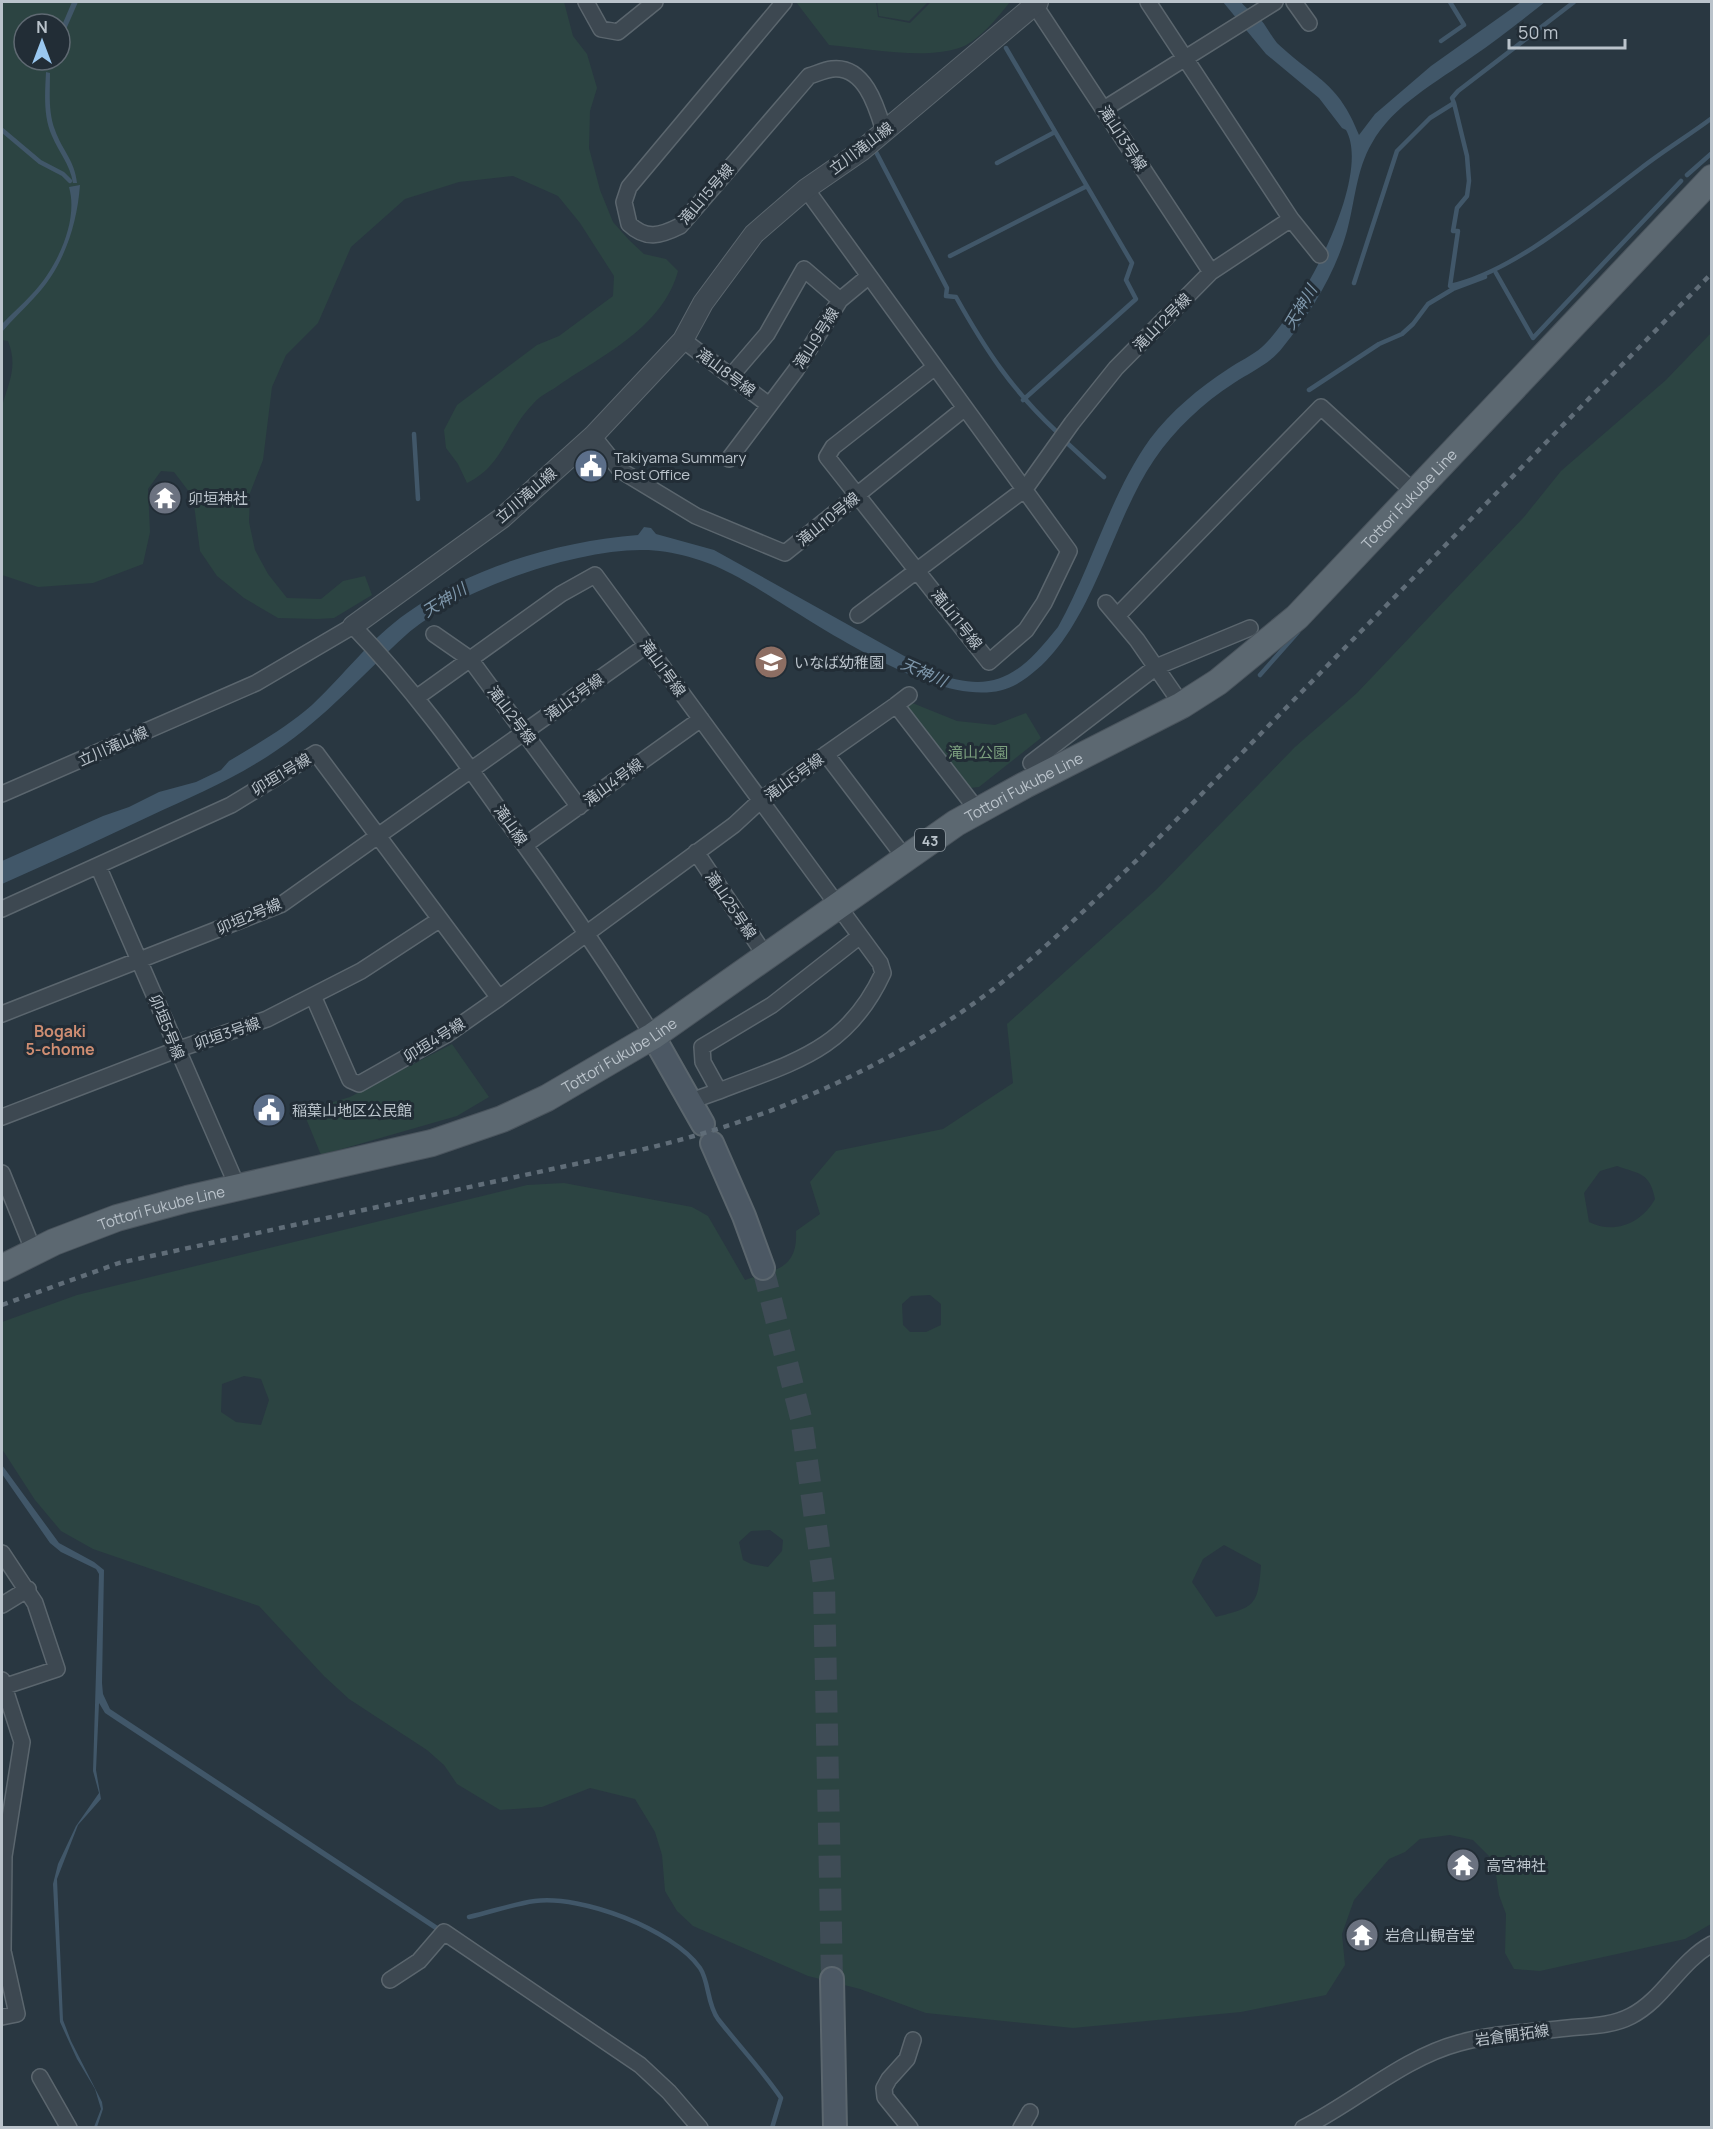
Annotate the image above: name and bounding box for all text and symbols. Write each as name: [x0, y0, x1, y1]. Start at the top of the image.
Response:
north arrow: [12, 12, 72, 72]
scale bar: [1509, 12, 1624, 50]
text: N: [36, 16, 48, 38]
text: 50 m: [1518, 20, 1558, 44]
street label: 滝山13号線: [1094, 101, 1152, 175]
street label: 立川滝山線: [825, 117, 897, 179]
street label: 滝山15号線: [674, 159, 738, 229]
water label: 天神川: [1278, 279, 1323, 333]
street label: 滝山12号線: [1128, 288, 1196, 356]
street label: 滝山9号線: [788, 303, 844, 373]
street label: 滝山8号線: [692, 343, 760, 401]
street label: Tottori Fukube Line: [1356, 444, 1462, 554]
place label: Takiyama Summary Post Office: [614, 447, 746, 485]
public building icon: Takiyama Summary Post Office: [573, 448, 609, 484]
street label: 立川滝山線: [491, 462, 561, 528]
temple icon: 卯垣神社: [147, 480, 183, 516]
street label: 滝山10号線: [792, 487, 864, 551]
place label: 卯垣神社: [188, 488, 248, 509]
water label: 天神川: [418, 577, 472, 622]
street label: 滝山11号線: [927, 584, 987, 654]
street label: 滝山1号線: [635, 635, 691, 701]
school or university icon: いなば幼稚園: [753, 644, 789, 680]
place label: いなば幼稚園: [794, 652, 884, 673]
water label: 天神川: [898, 652, 952, 693]
street label: 滝山3号線: [540, 668, 608, 726]
street label: 滝山2号線: [483, 681, 541, 749]
street label: 立川滝山線: [74, 721, 152, 771]
park label: 滝山公園: [948, 742, 1008, 763]
street label: Tottori Fukube Line: [961, 747, 1087, 827]
street label: 卯垣1号線: [247, 748, 315, 800]
street label: 滝山5号線: [760, 748, 828, 806]
street label: 滝山4号線: [579, 753, 647, 811]
street label: 滝山線: [489, 801, 533, 849]
road number: 43: [915, 829, 945, 851]
street label: 滝山25号線: [701, 867, 761, 943]
street label: 卯垣2号線: [213, 893, 285, 939]
street label: 卯垣5号線: [144, 991, 190, 1063]
street label: 卯垣3号線: [191, 1012, 263, 1054]
street label: Tottori Fukube Line: [558, 1012, 681, 1098]
street label: 卯垣4号線: [399, 1013, 469, 1067]
district label: Bogaki 5-chome: [25, 1020, 95, 1060]
public building icon: 稲葉山地区公民館: [251, 1092, 287, 1128]
place label: 稲葉山地区公民館: [292, 1100, 412, 1121]
street label: Tottori Fukube Line: [95, 1180, 227, 1235]
temple icon: 高宮神社: [1445, 1847, 1481, 1883]
place label: 高宮神社: [1486, 1855, 1546, 1876]
temple icon: 岩倉山観音堂: [1344, 1917, 1380, 1953]
place label: 岩倉山観音堂: [1385, 1925, 1475, 1946]
street label: 岩倉開拓線: [1473, 2019, 1551, 2051]

